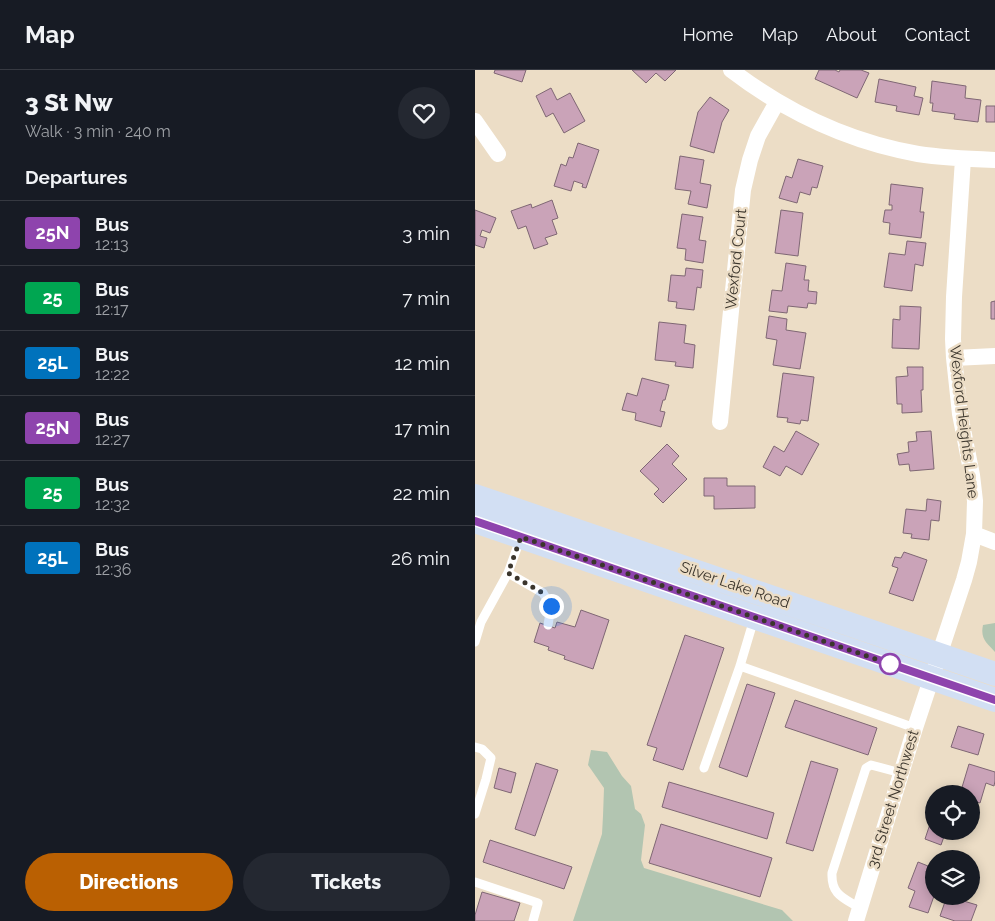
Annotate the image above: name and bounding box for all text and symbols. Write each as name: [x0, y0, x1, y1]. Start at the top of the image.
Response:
text: Map: [25, 20, 75, 49]
text: Home: [682, 24, 733, 45]
text: Map: [761, 24, 798, 45]
text: About: [826, 24, 877, 45]
text: Contact: [905, 24, 970, 45]
button: heart: [398, 87, 450, 139]
text: 3 St Nw: [25, 88, 113, 117]
text: Walk · 3 min · 240 m: [25, 122, 171, 141]
text: Departures: [25, 166, 127, 188]
street label: Wexford Court: [722, 208, 750, 310]
text: Bus: [95, 213, 129, 235]
text: 25N: [36, 222, 69, 243]
text: 3 min: [402, 222, 450, 244]
text: 12:13: [95, 235, 129, 254]
text: Bus: [95, 278, 129, 300]
text: 25: [42, 287, 63, 308]
text: 7 min: [402, 287, 450, 309]
text: 12:17: [95, 300, 129, 319]
text: Bus: [95, 343, 129, 365]
street label: Wexford Heights Lane: [946, 344, 982, 500]
text: 25L: [37, 352, 68, 373]
text: 12 min: [394, 352, 450, 374]
text: 12:22: [95, 365, 130, 384]
text: Bus: [95, 408, 129, 430]
text: 25N: [36, 417, 69, 438]
text: 17 min: [394, 417, 450, 439]
text: 12:27: [95, 430, 130, 449]
text: Bus: [95, 473, 129, 495]
text: 25: [42, 482, 63, 503]
text: 22 min: [393, 482, 450, 504]
text: 12:32: [95, 495, 130, 514]
text: Bus: [95, 538, 129, 560]
text: 25L: [37, 547, 68, 568]
text: 26 min: [391, 547, 450, 569]
street label: Silver Lake Road: [678, 558, 792, 612]
text: 12:36: [95, 560, 131, 579]
your location: [539, 594, 564, 619]
unlabelled marker: [879, 653, 901, 675]
street label: 3rd Street Northwest: [863, 728, 923, 870]
map controls: [925, 785, 980, 905]
button: locate: [925, 785, 980, 840]
button: layers: [925, 850, 980, 905]
button: Directions: [25, 853, 233, 911]
button: Tickets: [243, 853, 450, 911]

